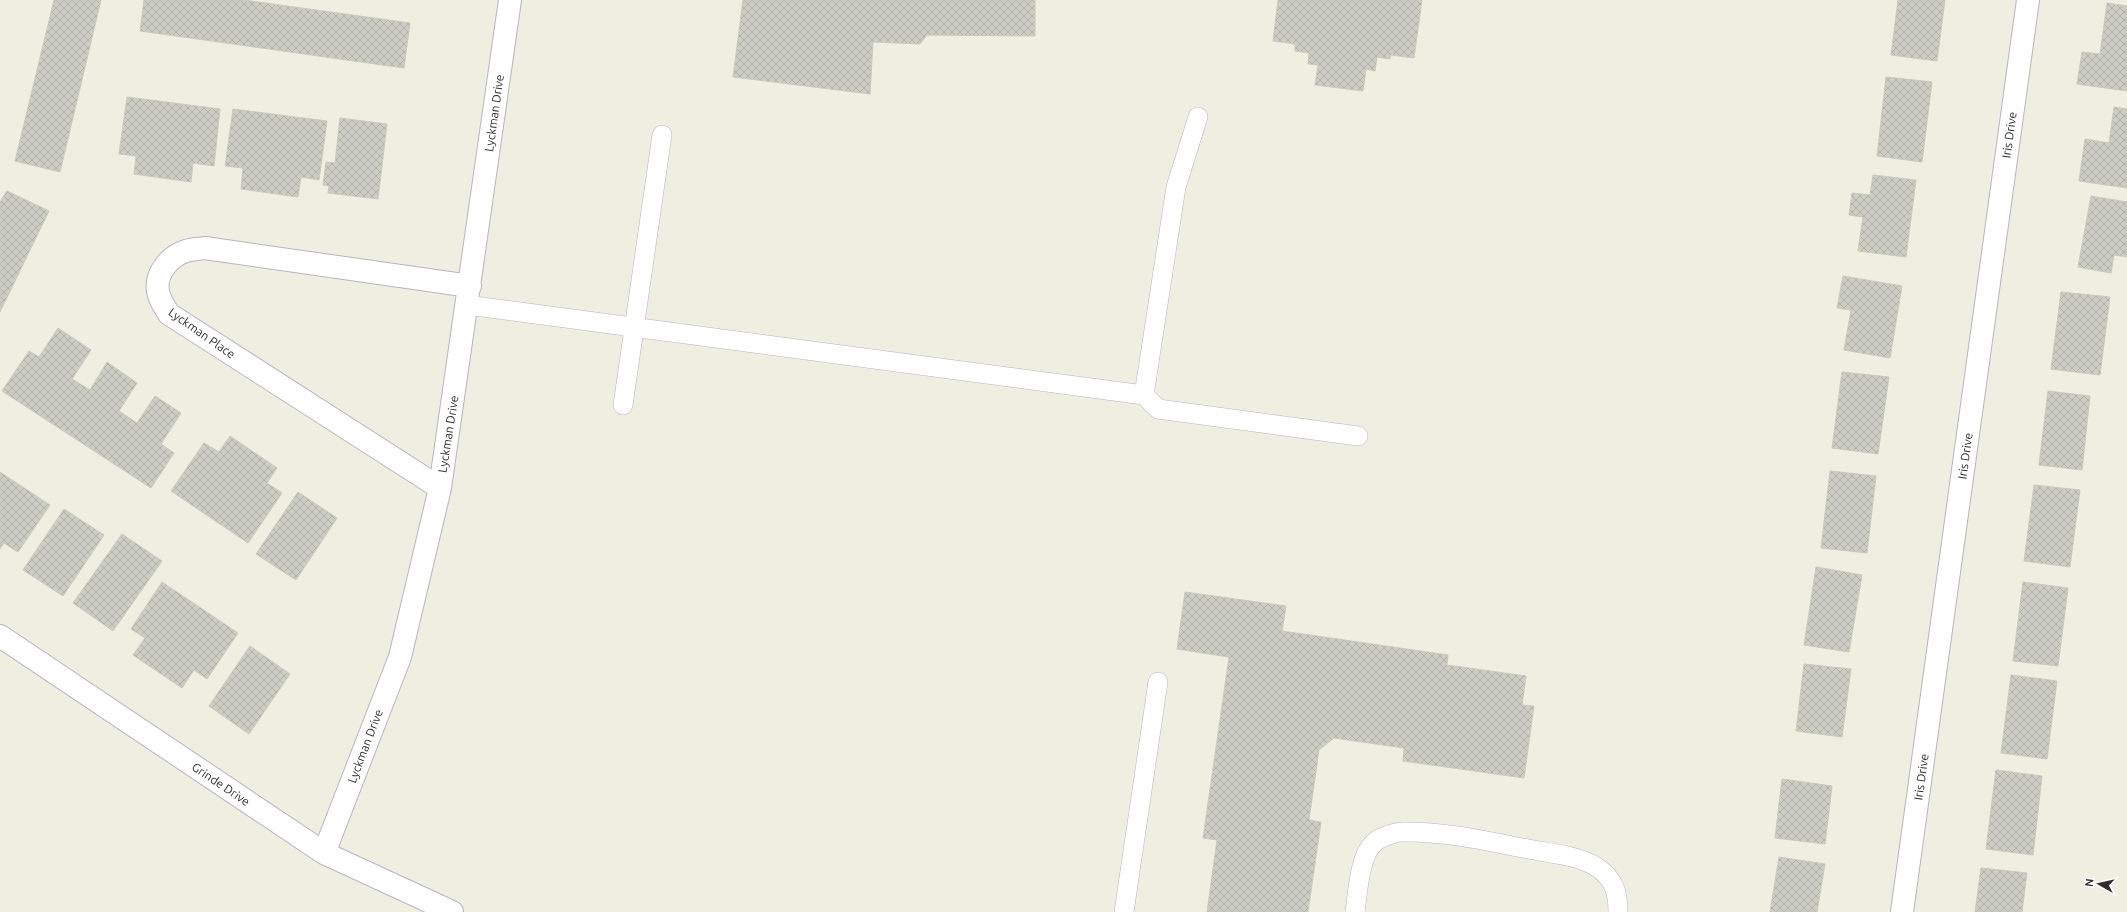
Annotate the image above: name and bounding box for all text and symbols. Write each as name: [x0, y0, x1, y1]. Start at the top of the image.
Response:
street label: Lyckman Drive: [482, 74, 506, 152]
street label: Iris Drive: [1999, 111, 2019, 159]
street label: Lyckman Place: [166, 305, 238, 361]
street label: Lyckman Drive: [435, 395, 461, 473]
street label: Iris Drive: [1955, 432, 1975, 480]
street label: Lyckman Drive: [345, 707, 385, 785]
street label: Iris Drive: [1911, 753, 1931, 801]
street label: Grinde Drive: [190, 760, 252, 808]
north arrow: [2079, 864, 2119, 904]
text: N: [2083, 878, 2096, 888]

